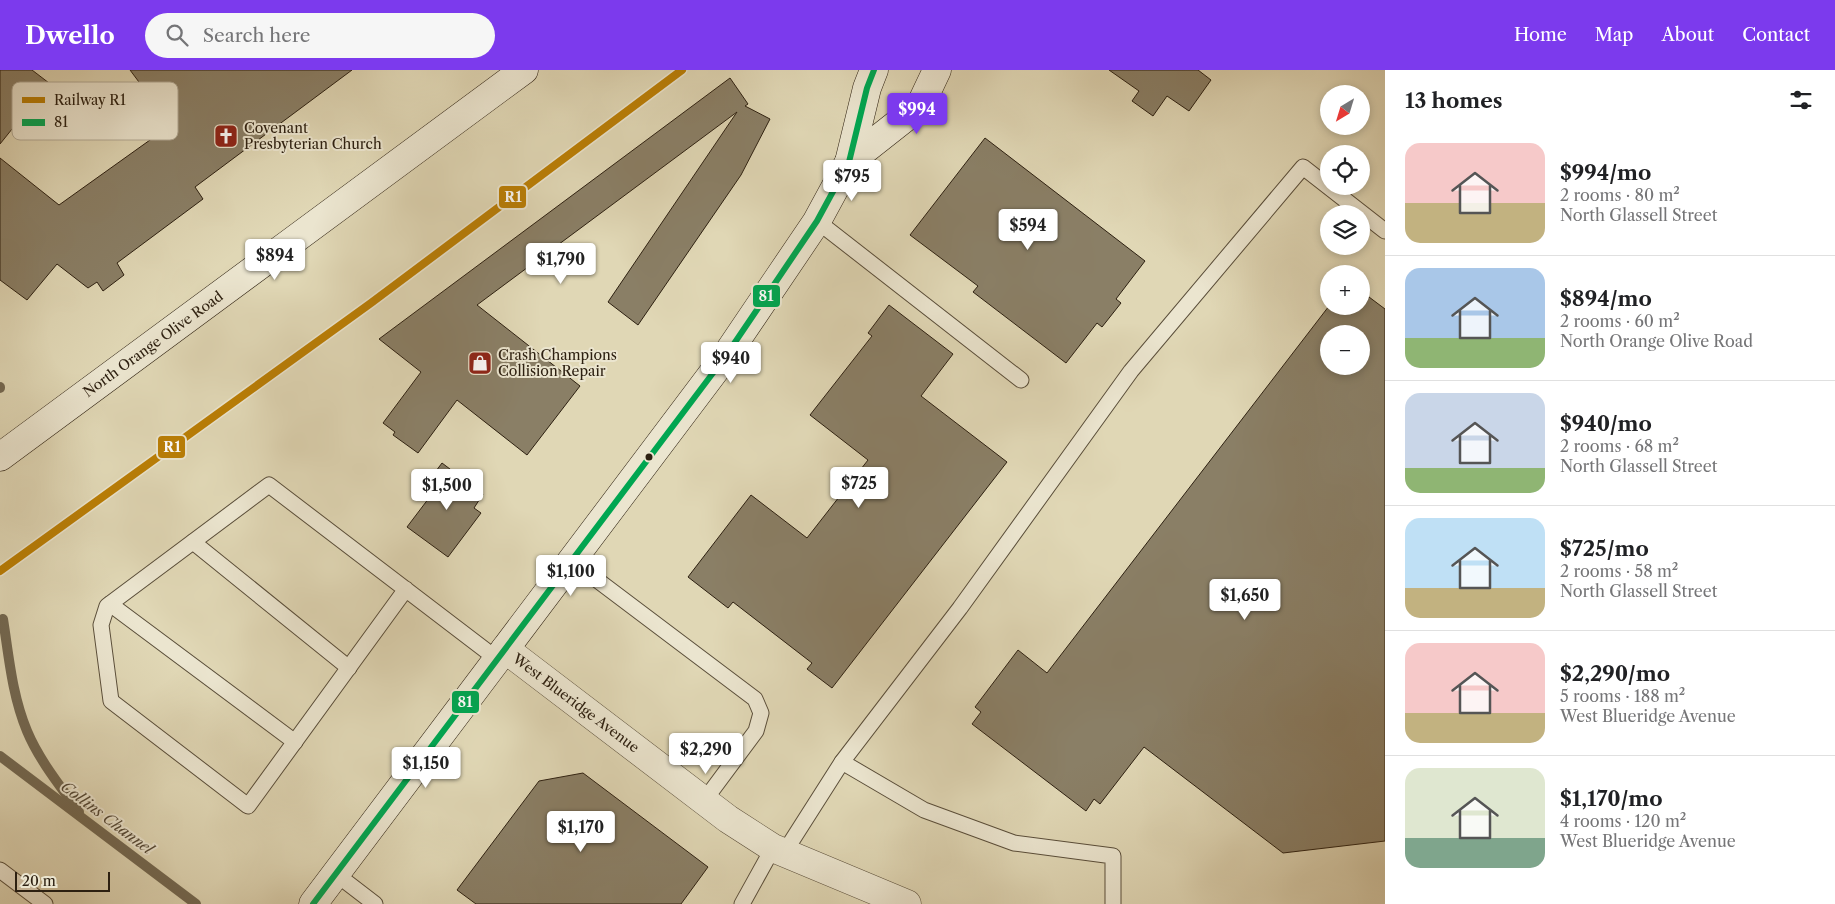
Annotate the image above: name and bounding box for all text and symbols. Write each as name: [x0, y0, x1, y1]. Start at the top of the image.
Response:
search box: [145, 13, 495, 58]
text: Dwello: [25, 21, 115, 50]
icon: search: [163, 21, 191, 49]
text: Search here: [203, 24, 310, 47]
text: Home: [1514, 24, 1567, 46]
text: Map: [1595, 24, 1633, 46]
text: About: [1661, 24, 1714, 46]
text: Contact: [1742, 24, 1810, 46]
legend: [12, 82, 178, 140]
north arrow: [1320, 85, 1370, 135]
map controls: [1320, 85, 1370, 375]
icon: filters: [1787, 86, 1815, 114]
text: 13 homes: [1405, 88, 1503, 113]
text: Railway R1: [54, 91, 126, 109]
pin: $994: [887, 92, 947, 135]
text: $994: [898, 99, 936, 119]
text: 81: [54, 113, 68, 131]
place label: Covenant Presbyterian Church: [244, 119, 382, 153]
church icon: Covenant Presbyterian Church: [213, 123, 239, 149]
button: locate: [1320, 145, 1370, 195]
pin: $795: [822, 160, 882, 202]
text: $994/mo: [1560, 160, 1651, 185]
icon: home: [1445, 163, 1505, 223]
text: $795: [834, 166, 870, 186]
line badge: R1: [498, 185, 527, 209]
text: 2 rooms · 80 m²: [1560, 185, 1680, 205]
text: R1: [504, 188, 522, 206]
button: layers: [1320, 205, 1370, 255]
text: North Glassell Street: [1560, 205, 1717, 225]
pin: $594: [998, 208, 1058, 251]
text: $594: [1010, 215, 1046, 235]
pin: $894: [245, 238, 305, 281]
pin: $1,790: [520, 242, 602, 285]
text: $894: [256, 245, 294, 265]
text: $1,790: [537, 249, 585, 269]
button: +: [1320, 265, 1370, 315]
line badge: 81: [752, 284, 781, 308]
text: $894/mo: [1560, 286, 1652, 311]
street label: North Orange Olive Road: [79, 287, 227, 401]
text: 81: [759, 287, 774, 305]
icon: home: [1445, 288, 1505, 348]
text: 2 rooms · 60 m²: [1560, 311, 1680, 331]
button: −: [1320, 325, 1370, 375]
text: North Orange Olive Road: [1560, 331, 1753, 351]
pin: $940: [701, 342, 761, 384]
place label: Crash Champions Collision Repair: [498, 346, 617, 380]
text: $940: [712, 348, 750, 368]
shop icon: Crash Champions Collision Repair: [467, 350, 493, 376]
text: $940/mo: [1560, 411, 1652, 436]
icon: home: [1445, 413, 1505, 473]
line badge: R1: [157, 435, 186, 459]
text: 2 rooms · 68 m²: [1560, 436, 1679, 456]
text: R1: [163, 438, 181, 456]
unlabelled marker: [644, 452, 654, 462]
text: North Glassell Street: [1560, 456, 1717, 476]
pin: $725: [829, 466, 889, 509]
pin: $1,500: [406, 468, 488, 511]
text: $725: [841, 473, 877, 493]
text: $1,500: [422, 475, 472, 495]
text: $725/mo: [1560, 536, 1649, 561]
icon: home: [1445, 538, 1505, 598]
pin: $1,100: [530, 554, 612, 597]
text: $1,100: [547, 561, 595, 581]
text: 2 rooms · 58 m²: [1560, 561, 1678, 581]
pin: $1,650: [1204, 578, 1286, 621]
text: North Glassell Street: [1560, 581, 1717, 601]
text: $1,650: [1220, 585, 1270, 605]
street label: West Blueridge Avenue: [508, 649, 643, 757]
text: $2,290/mo: [1560, 661, 1670, 686]
icon: home: [1445, 663, 1505, 723]
text: 5 rooms · 188 m²: [1560, 686, 1685, 706]
line badge: 81: [451, 690, 480, 714]
text: 81: [458, 693, 473, 711]
text: West Blueridge Avenue: [1560, 706, 1736, 726]
pin: $2,290: [665, 732, 747, 775]
text: $2,290: [680, 739, 732, 759]
pin: $1,150: [385, 746, 467, 789]
text: $1,150: [403, 753, 449, 773]
water label: Collins Channel: [57, 777, 159, 860]
text: $1,170/mo: [1560, 786, 1663, 811]
icon: home: [1445, 788, 1505, 848]
pin: $1,170: [540, 810, 622, 853]
text: 4 rooms · 120 m²: [1560, 811, 1686, 831]
text: $1,170: [558, 817, 604, 837]
text: West Blueridge Avenue: [1560, 831, 1736, 851]
scale bar: [15, 869, 110, 892]
text: 20 m: [22, 872, 56, 890]

